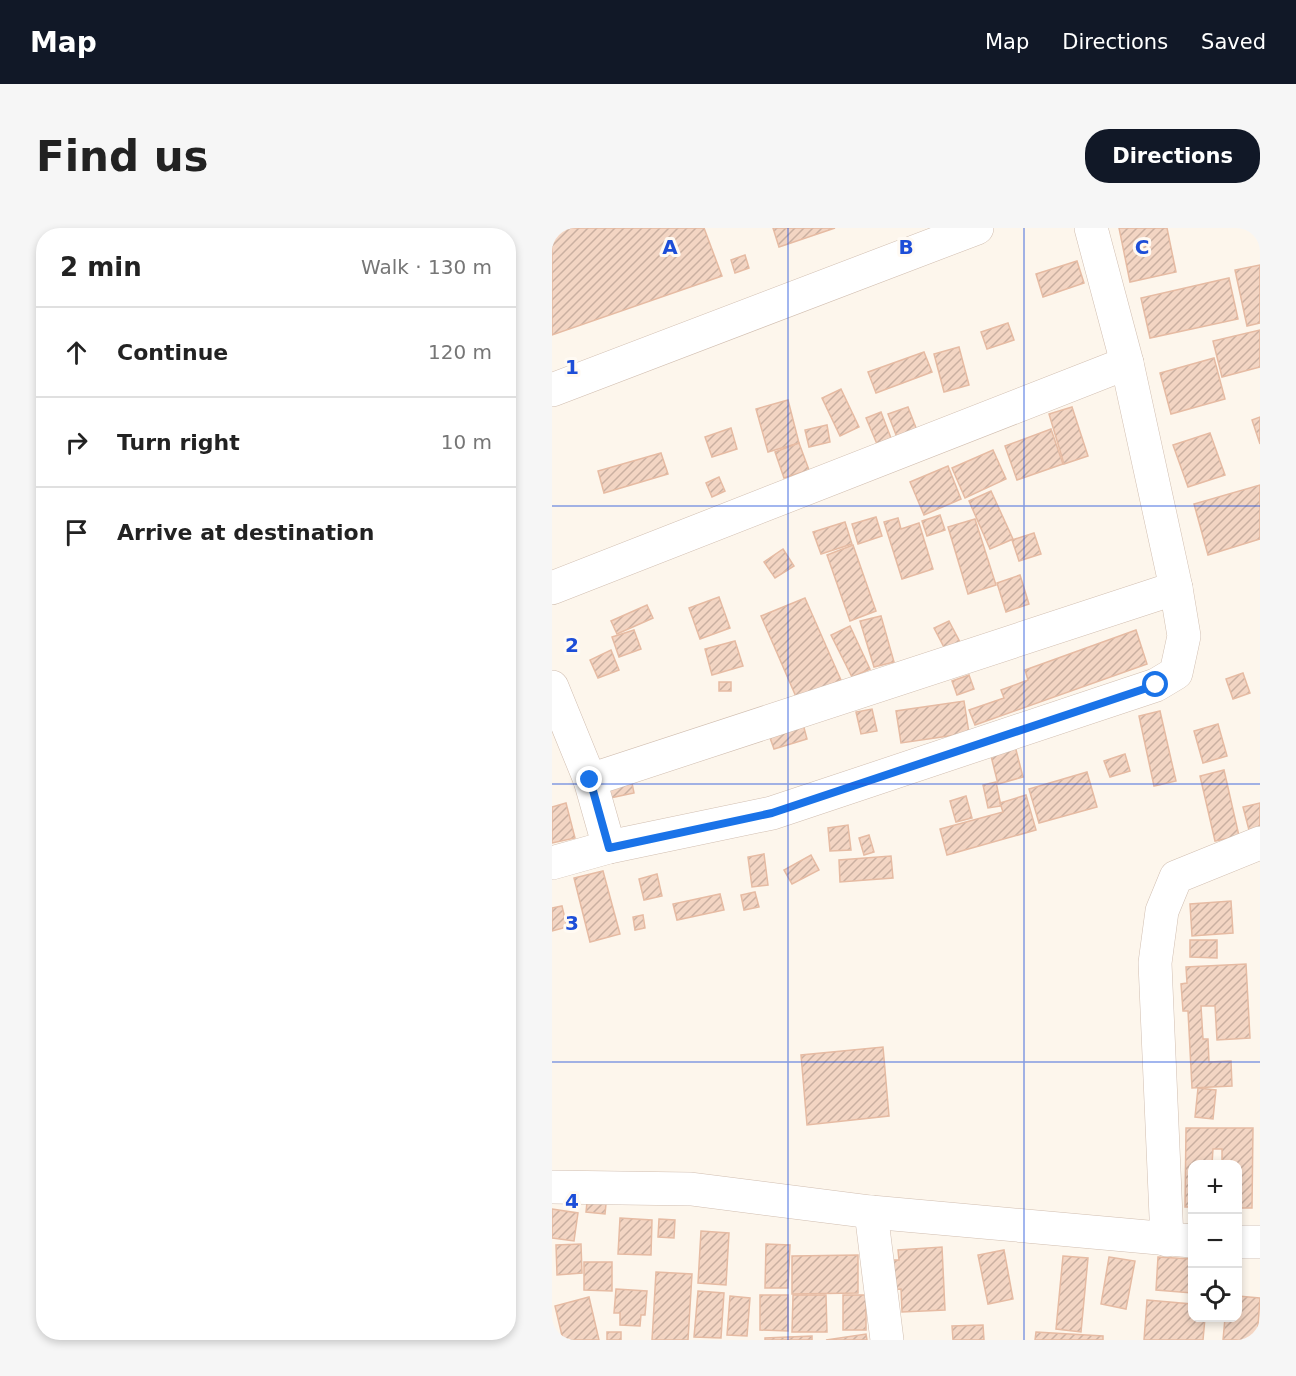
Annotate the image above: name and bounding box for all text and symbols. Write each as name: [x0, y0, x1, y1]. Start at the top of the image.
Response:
text: Map: [30, 26, 97, 59]
text: Map: [985, 30, 1029, 54]
text: Directions: [1062, 30, 1168, 54]
text: Saved: [1201, 30, 1266, 54]
button: Directions: [1085, 129, 1260, 183]
text: Find us: [36, 132, 209, 181]
text: A: [662, 235, 678, 259]
text: B: [898, 235, 914, 259]
text: C: [1135, 235, 1149, 259]
text: 2 min: [60, 252, 142, 282]
text: Walk · 130 m: [361, 255, 492, 279]
icon: ahead: [60, 336, 93, 369]
text: Continue: [117, 340, 228, 365]
text: 120 m: [428, 340, 492, 364]
text: 1: [565, 355, 579, 379]
icon: right: [60, 426, 93, 459]
text: Turn right: [117, 430, 240, 455]
text: 10 m: [441, 430, 492, 454]
icon: arrive: [60, 516, 93, 549]
text: Arrive at destination: [117, 520, 374, 545]
text: 2: [565, 633, 579, 657]
route start: [1142, 671, 1168, 697]
route end: [576, 766, 602, 792]
text: 3: [565, 911, 579, 935]
map controls: [1188, 1160, 1242, 1322]
button: +: [1188, 1160, 1242, 1214]
text: 4: [565, 1189, 579, 1213]
button: −: [1188, 1214, 1242, 1268]
button: locate: [1188, 1268, 1242, 1322]

